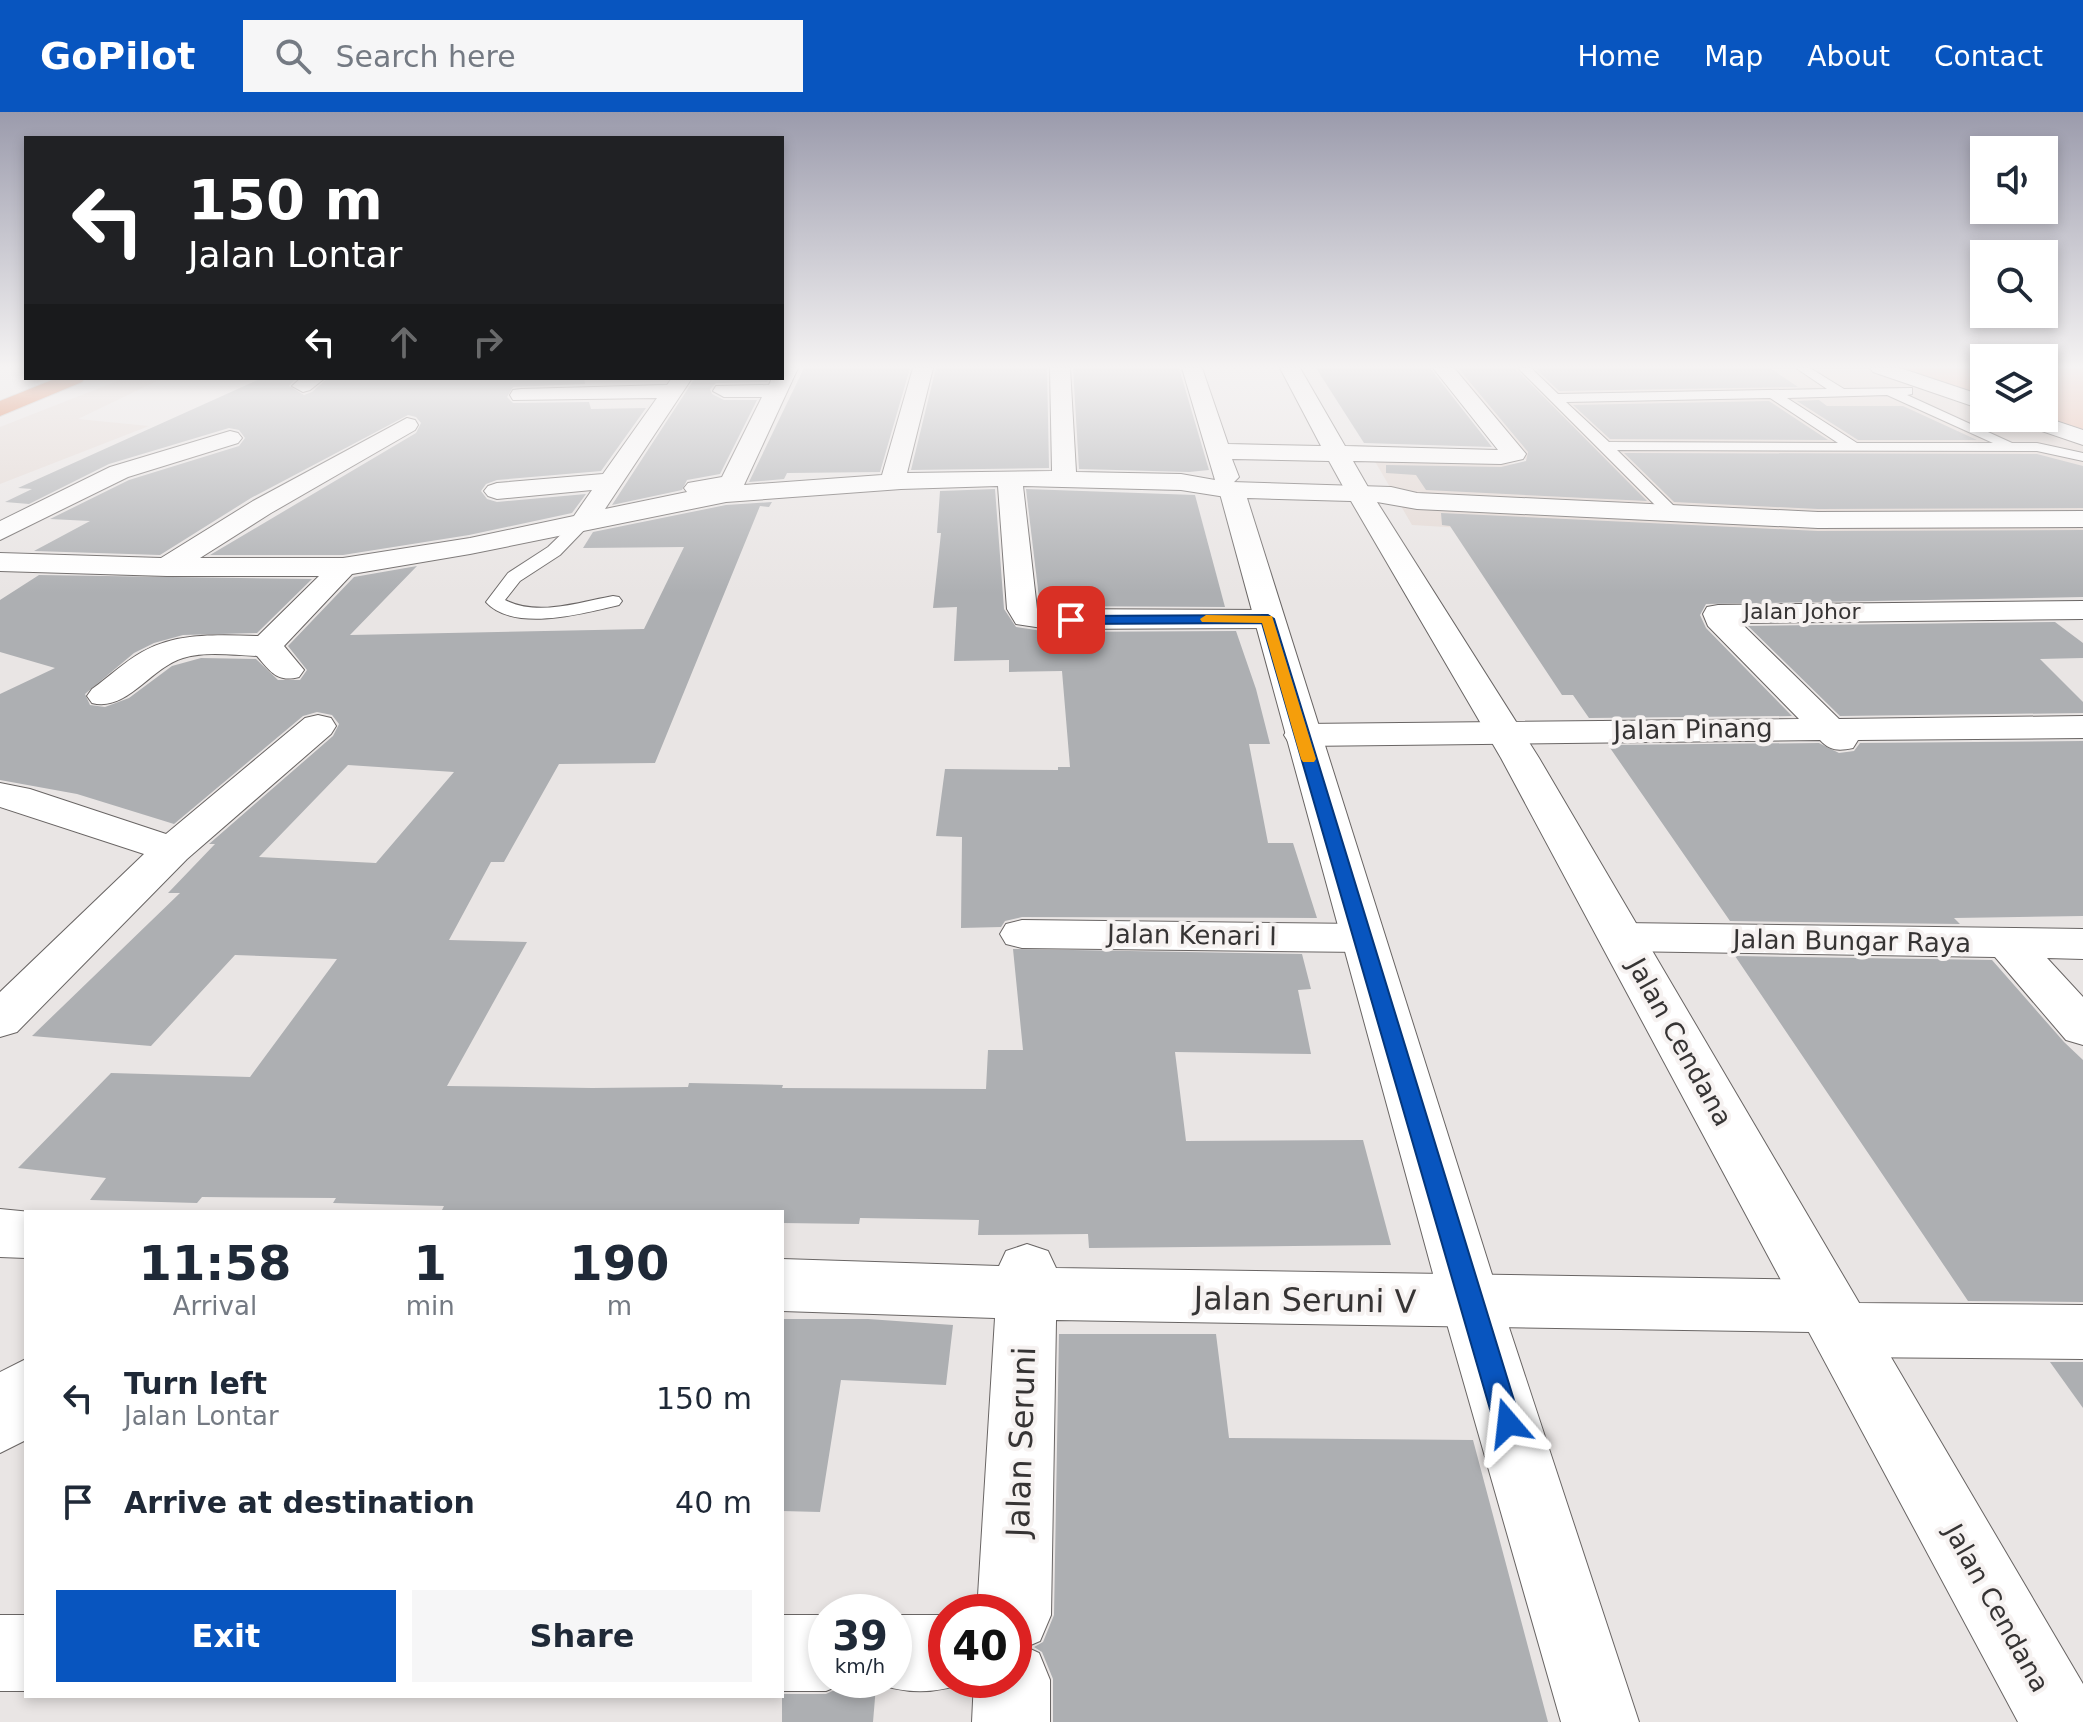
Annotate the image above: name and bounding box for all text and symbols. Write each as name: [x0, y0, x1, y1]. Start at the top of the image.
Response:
search box: [243, 20, 803, 92]
text: GoPilot: [40, 34, 195, 78]
icon: search: [271, 34, 315, 78]
text: Search here: [335, 39, 516, 74]
text: Home: [1577, 40, 1660, 73]
text: Map: [1704, 40, 1763, 73]
text: About: [1807, 40, 1890, 73]
text: Contact: [1934, 40, 2043, 73]
map controls: [1970, 136, 2058, 432]
button: sound: [1970, 136, 2058, 224]
text: 150 m: [188, 167, 383, 232]
icon: left: [56, 168, 160, 272]
text: Jalan Lontar: [188, 234, 402, 275]
button: search: [1970, 240, 2058, 328]
icon: left: [298, 320, 342, 364]
icon: ahead: [382, 320, 426, 364]
icon: right: [466, 320, 510, 364]
button: layers: [1970, 344, 2058, 432]
pin: [1037, 586, 1105, 654]
icon: arrive: [1049, 598, 1093, 642]
street label: Jalan Johor: [1742, 599, 1861, 624]
street label: Jalan Pinang: [1611, 713, 1773, 745]
street label: Jalan Kenari I: [1105, 918, 1277, 951]
street label: Jalan Bungar Raya: [1731, 924, 1971, 958]
street label: Jalan Cendana: [1621, 951, 1738, 1131]
text: 11:58: [138, 1235, 291, 1291]
text: 1: [414, 1235, 447, 1291]
text: 190: [569, 1235, 669, 1291]
street label: Jalan Seruni V: [1191, 1279, 1417, 1321]
text: Arrival: [173, 1291, 257, 1321]
text: min: [406, 1291, 455, 1321]
text: m: [607, 1291, 632, 1321]
street label: Jalan Seruni: [999, 1346, 1043, 1540]
text: Turn left: [124, 1366, 267, 1401]
icon: left: [56, 1376, 100, 1420]
text: 150 m: [656, 1381, 752, 1416]
position arrow: [1466, 1381, 1550, 1465]
text: Jalan Lontar: [124, 1401, 279, 1431]
icon: arrive: [56, 1480, 100, 1524]
text: Arrive at destination: [124, 1485, 475, 1520]
text: 40 m: [675, 1485, 752, 1520]
street label: Jalan Cendana: [1938, 1517, 2055, 1697]
button: Exit: [56, 1590, 396, 1682]
button: Share: [412, 1590, 752, 1682]
speed limit sign: 40: [928, 1594, 1032, 1698]
text: 39: [832, 1613, 888, 1659]
text: km/h: [835, 1654, 885, 1678]

